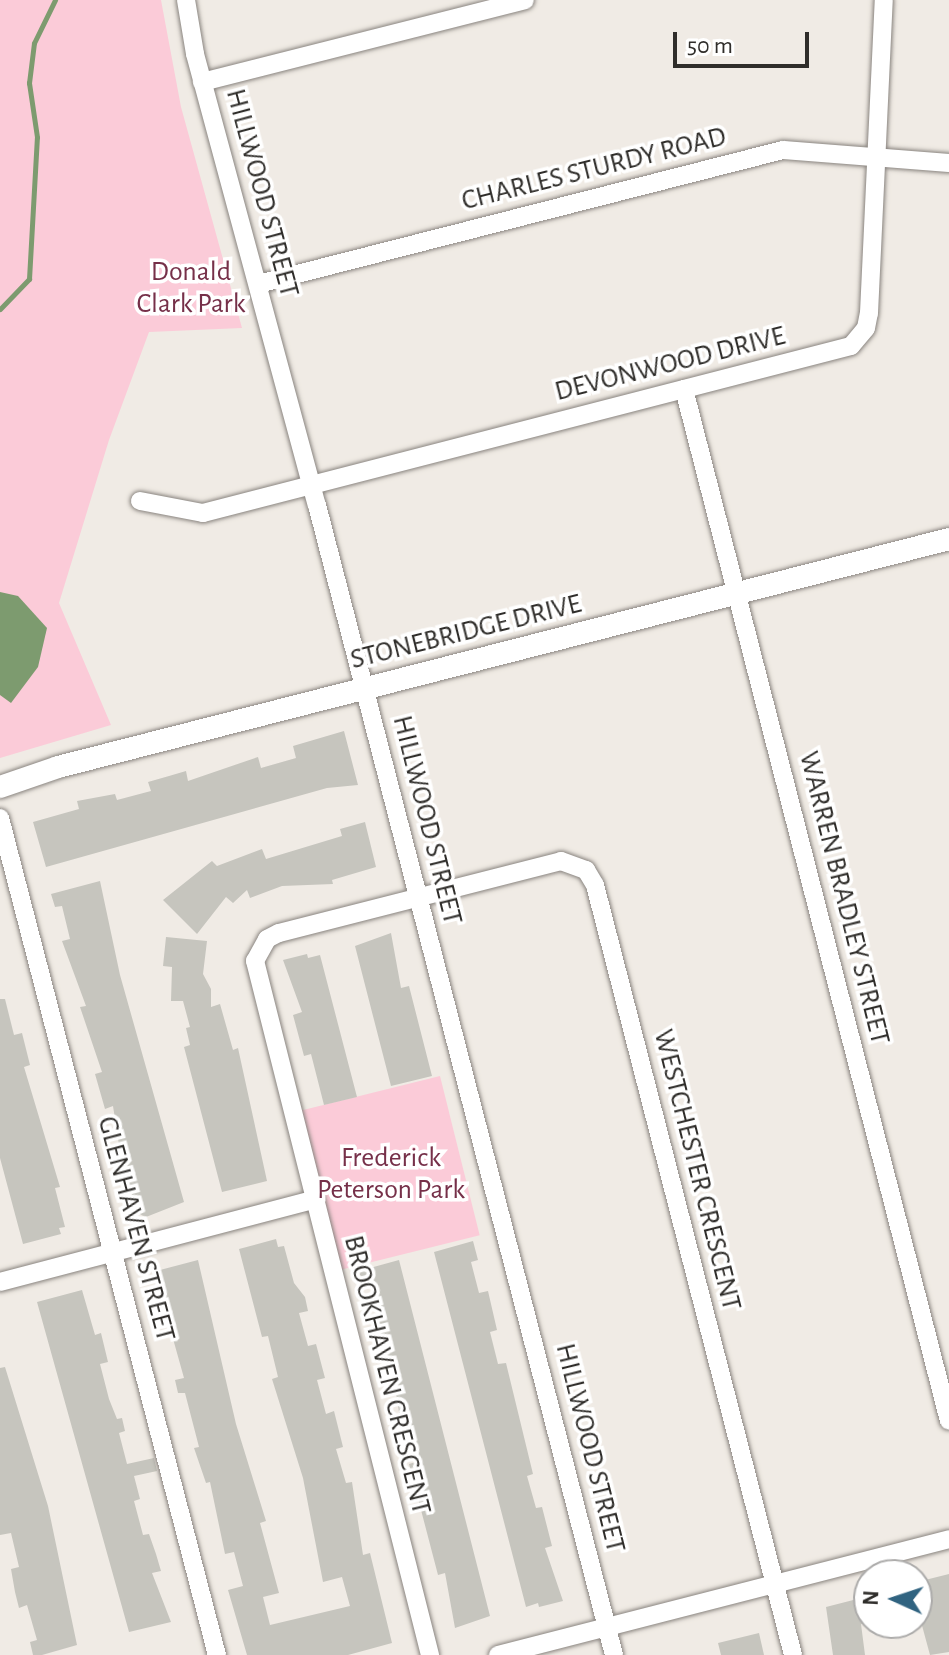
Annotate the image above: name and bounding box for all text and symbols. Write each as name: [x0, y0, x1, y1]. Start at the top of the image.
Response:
scale bar: [677, 16, 813, 66]
text: 50 m: [687, 34, 733, 58]
street label: HILLWOOD STREET: [218, 85, 306, 301]
street label: CHARLES STURDY ROAD: [458, 120, 730, 218]
park label: Donald Clark Park: [137, 255, 245, 321]
street label: DEVONWOOD DRIVE: [551, 319, 789, 409]
street label: STONEBRIDGE DRIVE: [347, 587, 585, 677]
street label: HILLWOOD STREET: [385, 712, 469, 928]
street label: WARREN BRADLEY STREET: [791, 748, 897, 1048]
street label: WESTCHESTER CRESCENT: [646, 1026, 748, 1314]
street label: GLENHAVEN STREET: [90, 1113, 182, 1345]
park label: Frederick Peterson Park: [317, 1141, 465, 1207]
street label: BROOKHAVEN CRESCENT: [336, 1232, 438, 1518]
street label: HILLWOOD STREET: [548, 1340, 632, 1556]
north arrow: [853, 1559, 933, 1639]
text: N: [860, 1590, 882, 1606]

